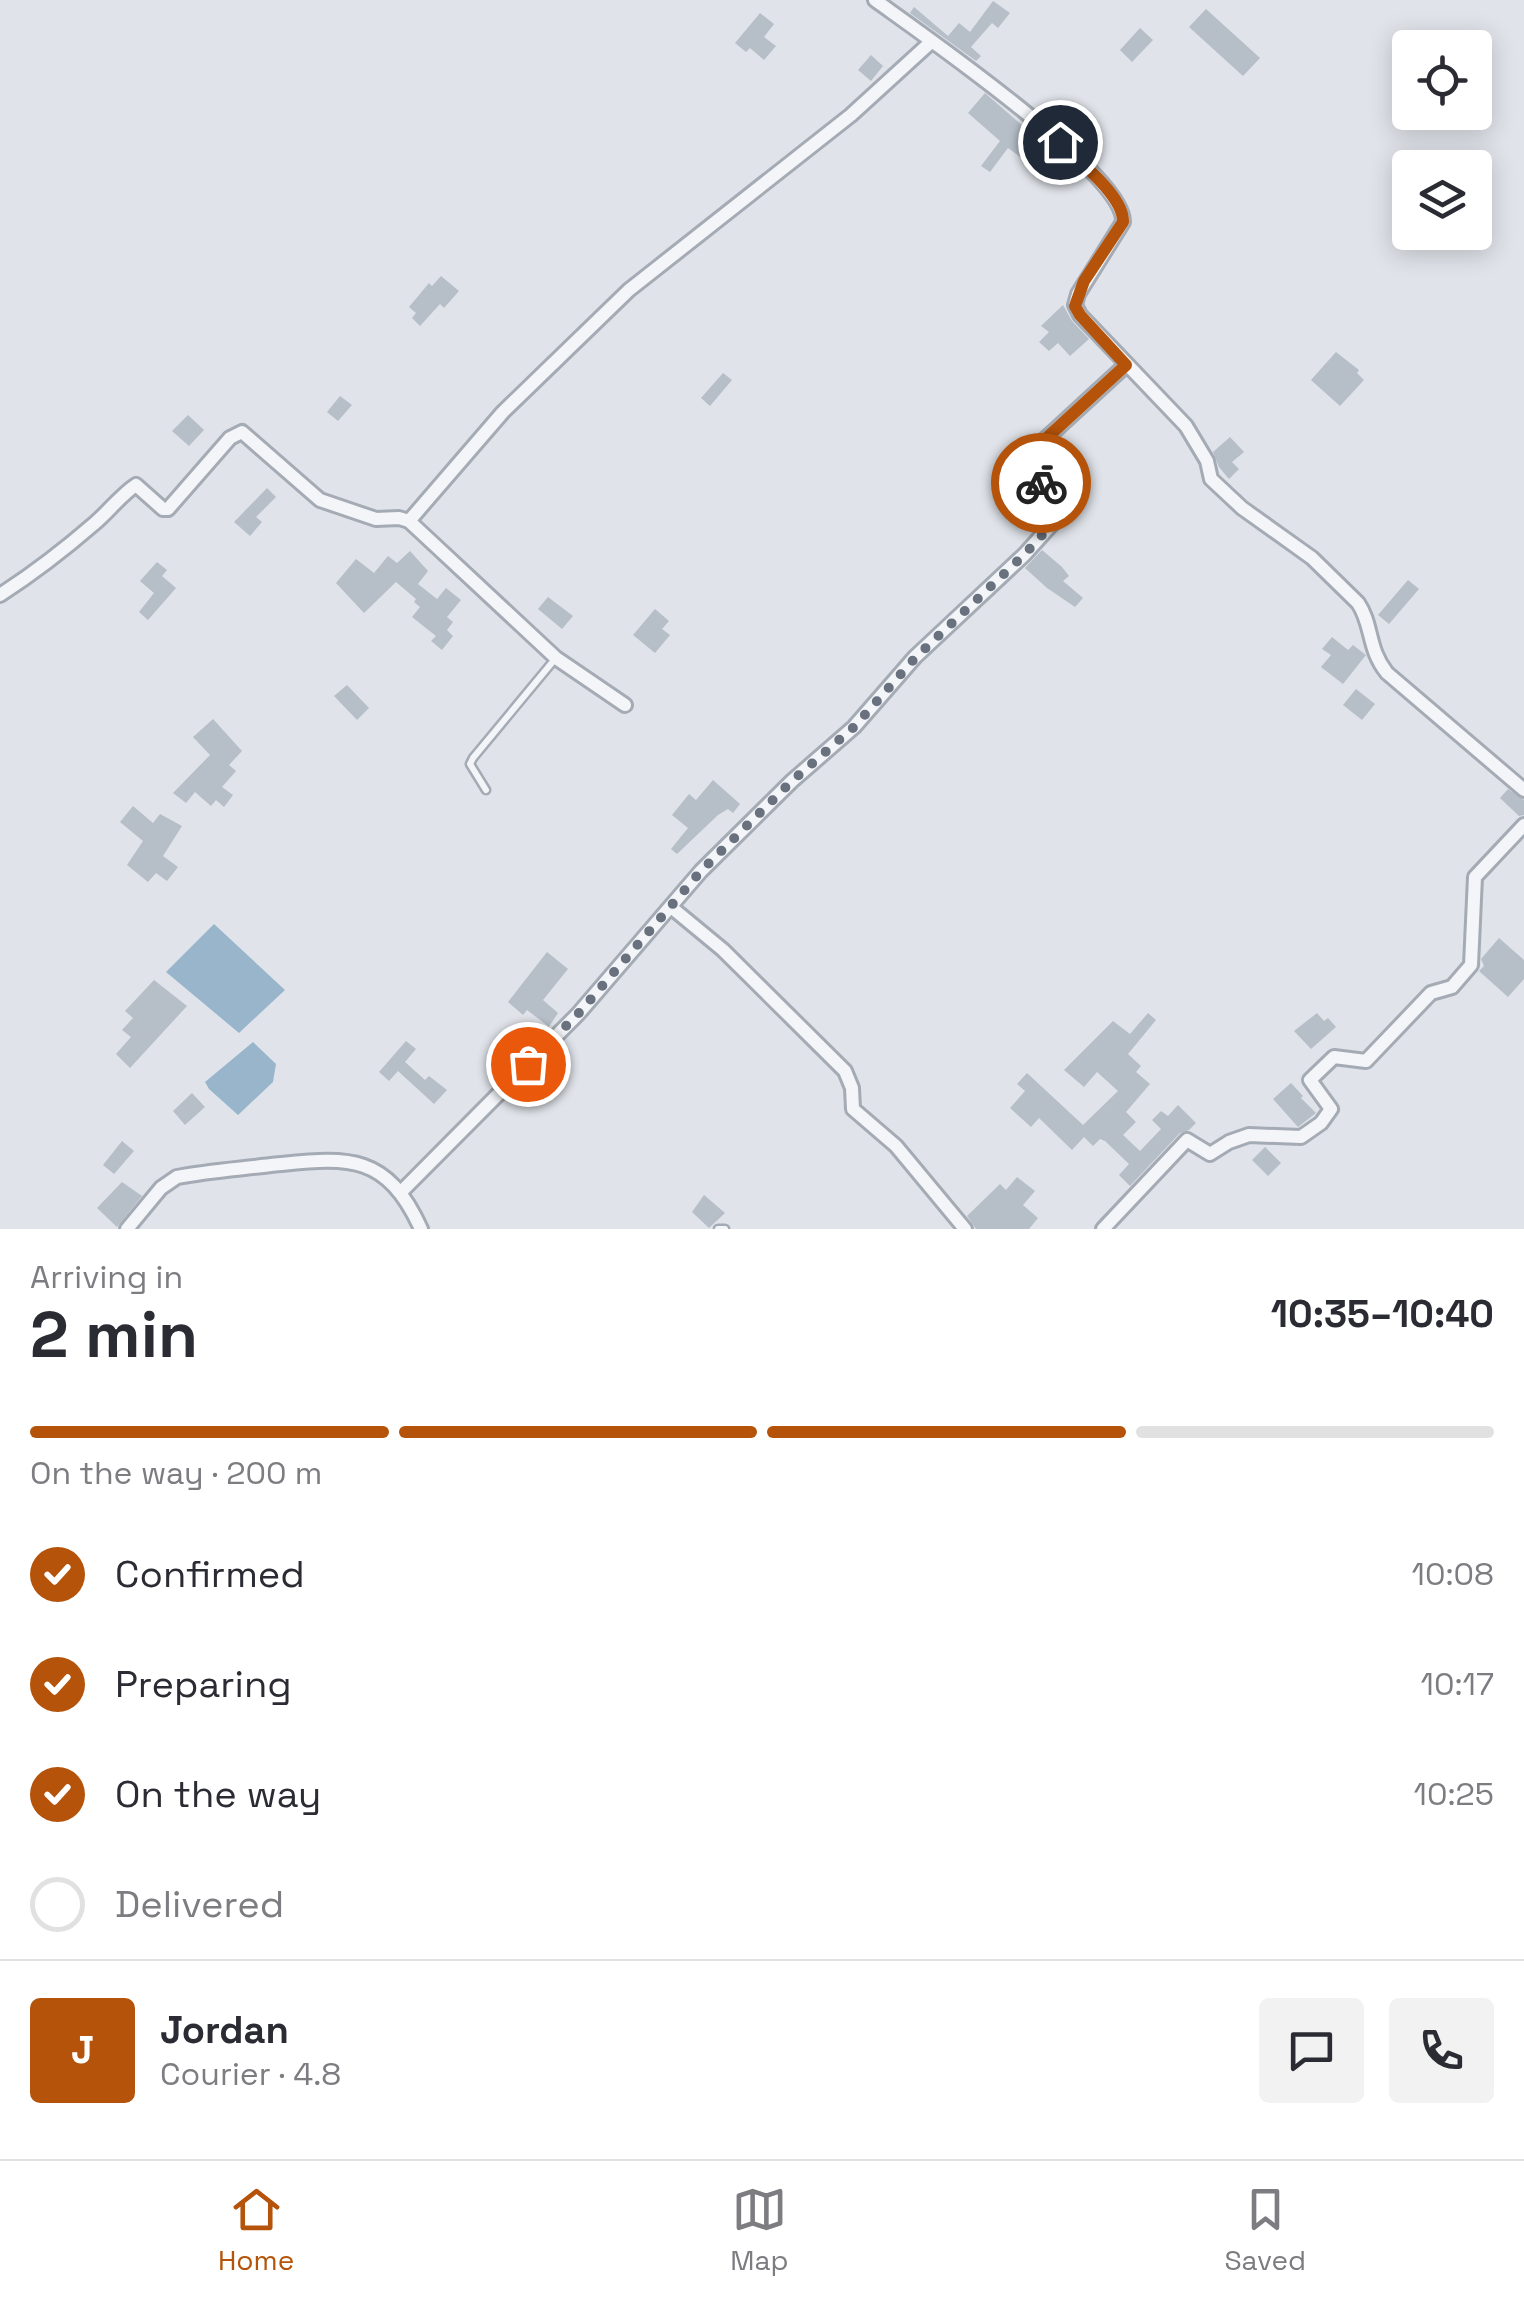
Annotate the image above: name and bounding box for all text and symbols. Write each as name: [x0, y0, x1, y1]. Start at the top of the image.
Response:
map controls: [1392, 30, 1492, 250]
button: locate: [1392, 30, 1492, 130]
pin: [1018, 100, 1103, 185]
icon: home: [1033, 115, 1088, 170]
button: layers: [1392, 150, 1492, 250]
courier: [991, 433, 1091, 533]
icon: bike: [1014, 456, 1069, 511]
pin: [486, 1022, 571, 1107]
icon: bag: [501, 1037, 556, 1092]
text: Arriving in: [30, 1257, 183, 1297]
text: 10:35–10:40: [1271, 1290, 1494, 1338]
text: 2 min: [30, 1293, 198, 1376]
text: On the way · 200 m: [30, 1453, 322, 1493]
icon: check: [30, 1547, 85, 1602]
text: Confirmed: [115, 1550, 305, 1598]
text: 10:08: [1412, 1554, 1494, 1594]
icon: check: [30, 1657, 85, 1712]
text: Preparing: [115, 1660, 292, 1708]
text: 10:17: [1421, 1664, 1494, 1704]
icon: check: [30, 1767, 85, 1822]
text: On the way: [115, 1770, 321, 1818]
text: 10:25: [1414, 1774, 1494, 1814]
text: Delivered: [115, 1880, 284, 1928]
button: chat: [1259, 1998, 1364, 2103]
button: phone: [1389, 1998, 1494, 2103]
text: Jordan: [160, 2006, 289, 2054]
text: J: [71, 2026, 94, 2074]
text: Courier · 4.8: [160, 2054, 341, 2094]
tab: Home: [218, 2182, 294, 2278]
tab: Map: [730, 2182, 789, 2278]
tab: Saved: [1224, 2182, 1306, 2278]

